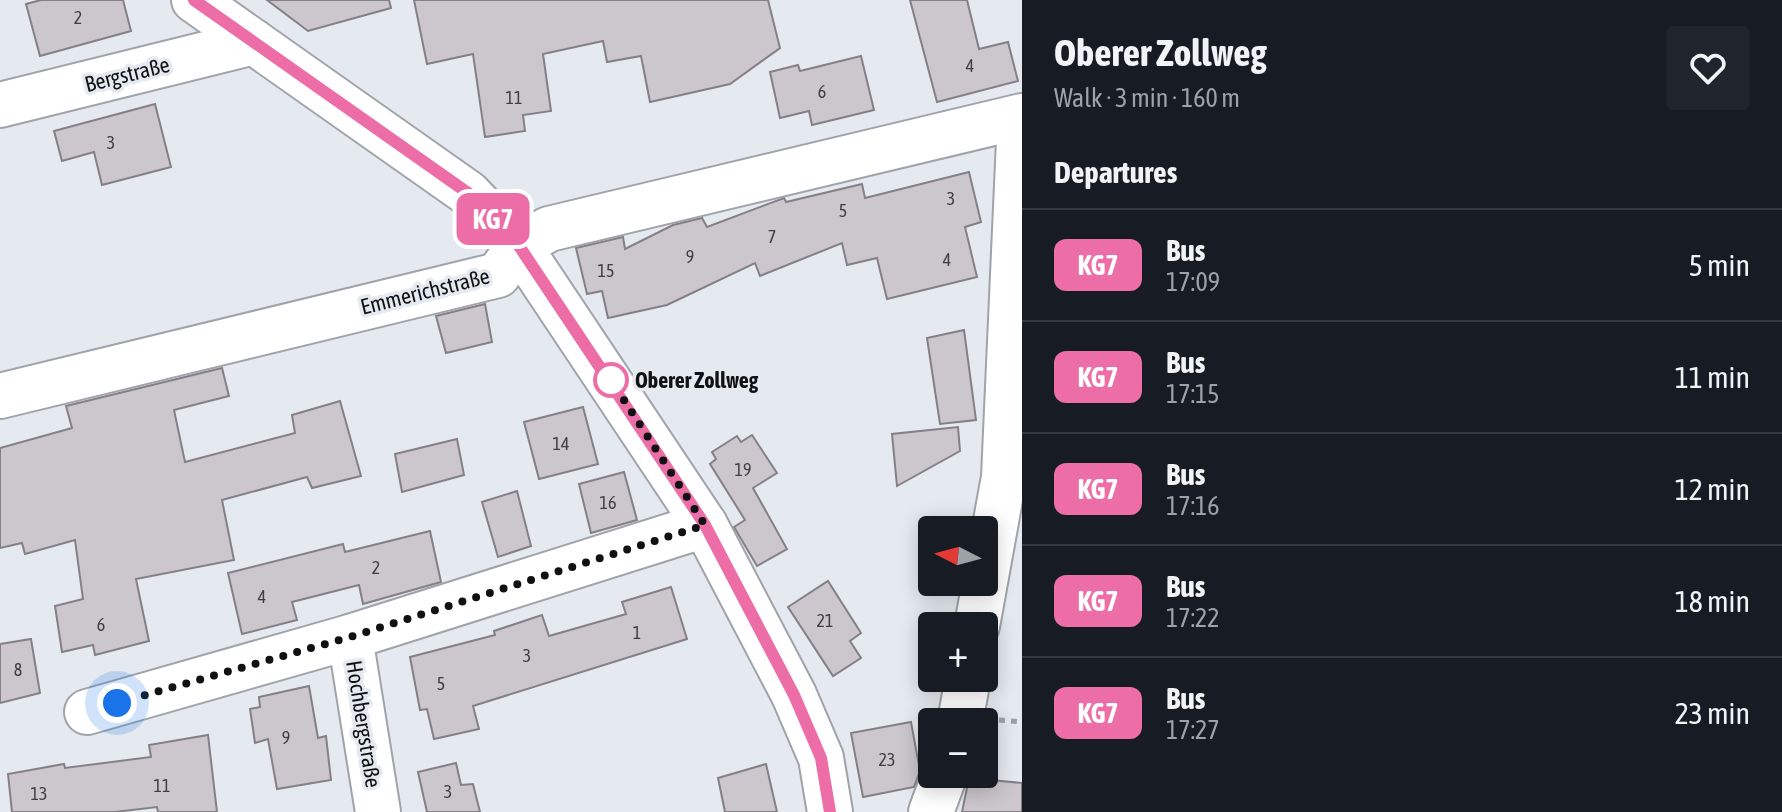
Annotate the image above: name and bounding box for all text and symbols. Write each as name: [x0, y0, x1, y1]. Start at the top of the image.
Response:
house number: 2: [74, 7, 82, 28]
button: heart: [1666, 26, 1750, 110]
text: Oberer Zollweg: [1054, 31, 1267, 74]
street label: Bergstraße: [82, 51, 172, 97]
house number: 4: [966, 55, 974, 76]
house number: 6: [818, 81, 826, 102]
text: Walk · 3 min · 160 m: [1054, 83, 1240, 113]
house number: 11: [506, 87, 522, 108]
house number: 3: [107, 132, 115, 153]
text: Departures: [1054, 155, 1177, 189]
house number: 3: [947, 188, 955, 209]
line badge: KG7: [447, 193, 539, 245]
house number: 5: [839, 200, 847, 221]
text: KG7: [473, 203, 513, 235]
house number: 7: [768, 226, 776, 247]
text: Bus: [1166, 233, 1205, 267]
house number: 9: [686, 246, 694, 267]
text: 5 min: [1689, 248, 1750, 282]
house number: 4: [943, 249, 951, 270]
text: KG7: [1078, 249, 1118, 281]
house number: 15: [598, 260, 614, 281]
street label: Emmerichstraße: [358, 262, 492, 320]
text: 17:09: [1166, 267, 1220, 297]
text: Bus: [1166, 345, 1205, 379]
text: 11 min: [1675, 360, 1750, 394]
text: KG7: [1078, 361, 1118, 393]
marker: Oberer Zollweg: [594, 363, 628, 397]
place label: Oberer Zollweg: [635, 367, 759, 393]
text: 17:15: [1166, 379, 1220, 409]
house number: 14: [553, 433, 569, 454]
text: Bus: [1166, 457, 1205, 491]
house number: 19: [735, 459, 751, 480]
text: 12 min: [1675, 472, 1750, 506]
text: KG7: [1078, 473, 1118, 505]
text: 17:16: [1166, 491, 1220, 521]
house number: 16: [600, 492, 616, 513]
north arrow: [918, 516, 998, 596]
map controls: [918, 516, 998, 788]
house number: 2: [372, 557, 380, 578]
text: Bus: [1166, 569, 1205, 603]
text: 18 min: [1675, 584, 1750, 618]
text: KG7: [1078, 585, 1118, 617]
house number: 4: [258, 586, 266, 607]
text: 17:22: [1166, 603, 1220, 633]
house number: 21: [817, 610, 833, 631]
button: +: [918, 612, 998, 692]
house number: 6: [97, 614, 105, 635]
house number: 1: [633, 622, 641, 643]
house number: 3: [523, 645, 531, 666]
house number: 8: [14, 659, 22, 680]
street label: Hochbergstraße: [341, 659, 387, 789]
house number: 5: [437, 673, 445, 694]
text: Bus: [1166, 681, 1205, 715]
your location: [97, 683, 137, 723]
text: 23 min: [1675, 696, 1750, 730]
text: KG7: [1078, 697, 1118, 729]
button: −: [918, 708, 998, 788]
text: 17:27: [1166, 715, 1220, 745]
house number: 9: [282, 727, 290, 748]
house number: 23: [879, 749, 895, 770]
house number: 11: [154, 775, 170, 796]
house number: 3: [444, 781, 452, 802]
house number: 13: [31, 783, 47, 804]

